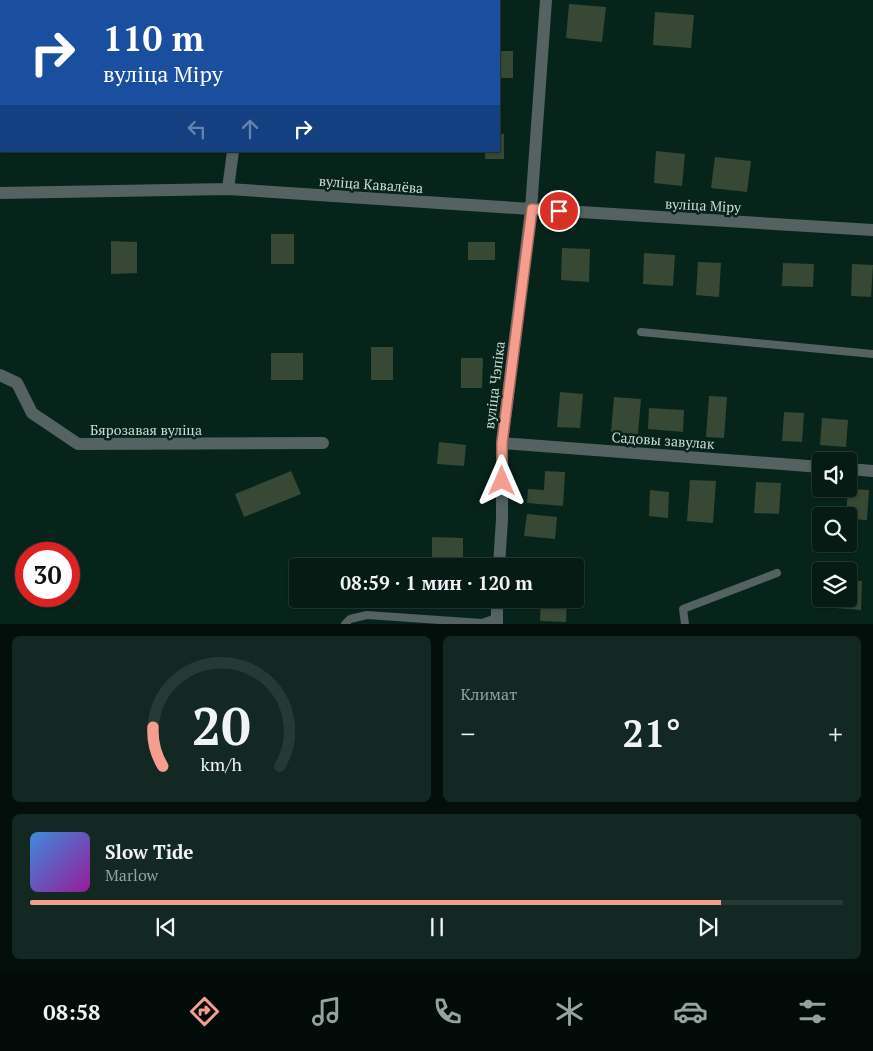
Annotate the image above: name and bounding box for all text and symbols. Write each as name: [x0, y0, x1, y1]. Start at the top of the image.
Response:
text: 110 m: [103, 15, 204, 61]
icon: right: [20, 20, 85, 85]
text: вуліца Міру: [103, 59, 223, 88]
icon: left: [183, 115, 211, 143]
icon: ahead: [236, 115, 264, 143]
icon: right: [289, 115, 317, 143]
street label: вуліца Кавалёва: [318, 171, 424, 197]
pin: [538, 190, 580, 232]
street label: вуліца Міру: [664, 194, 742, 217]
icon: arrive: [545, 197, 573, 225]
street label: вуліца Чэпіка: [479, 340, 509, 430]
street label: Бярозавая вуліца: [90, 420, 202, 439]
street label: Садовы завулак: [611, 427, 716, 453]
map controls: [812, 452, 857, 607]
button: sound: [812, 452, 857, 497]
position arrow: [475, 454, 527, 506]
button: search: [812, 507, 857, 552]
speed limit sign: 30: [15, 542, 80, 607]
button: layers: [812, 562, 857, 607]
text: 08:59 · 1 мин · 120 m: [340, 570, 533, 595]
text: Климат: [461, 683, 517, 705]
text: 20: [192, 691, 251, 760]
text: 21°: [622, 708, 681, 758]
text: −: [461, 715, 475, 752]
text: +: [828, 715, 843, 752]
text: km/h: [201, 752, 242, 776]
text: Slow Tide: [105, 839, 194, 864]
text: Marlow: [105, 864, 158, 886]
icon: previous: [152, 913, 180, 941]
icon: pause: [423, 913, 451, 941]
icon: next: [694, 913, 722, 941]
icon: directions: [187, 994, 222, 1029]
icon: music: [309, 994, 344, 1029]
icon: phone: [430, 994, 465, 1029]
icon: climate: [552, 994, 587, 1029]
icon: car: [673, 994, 708, 1029]
icon: filters: [795, 994, 830, 1029]
text: 08:58: [43, 997, 101, 1026]

